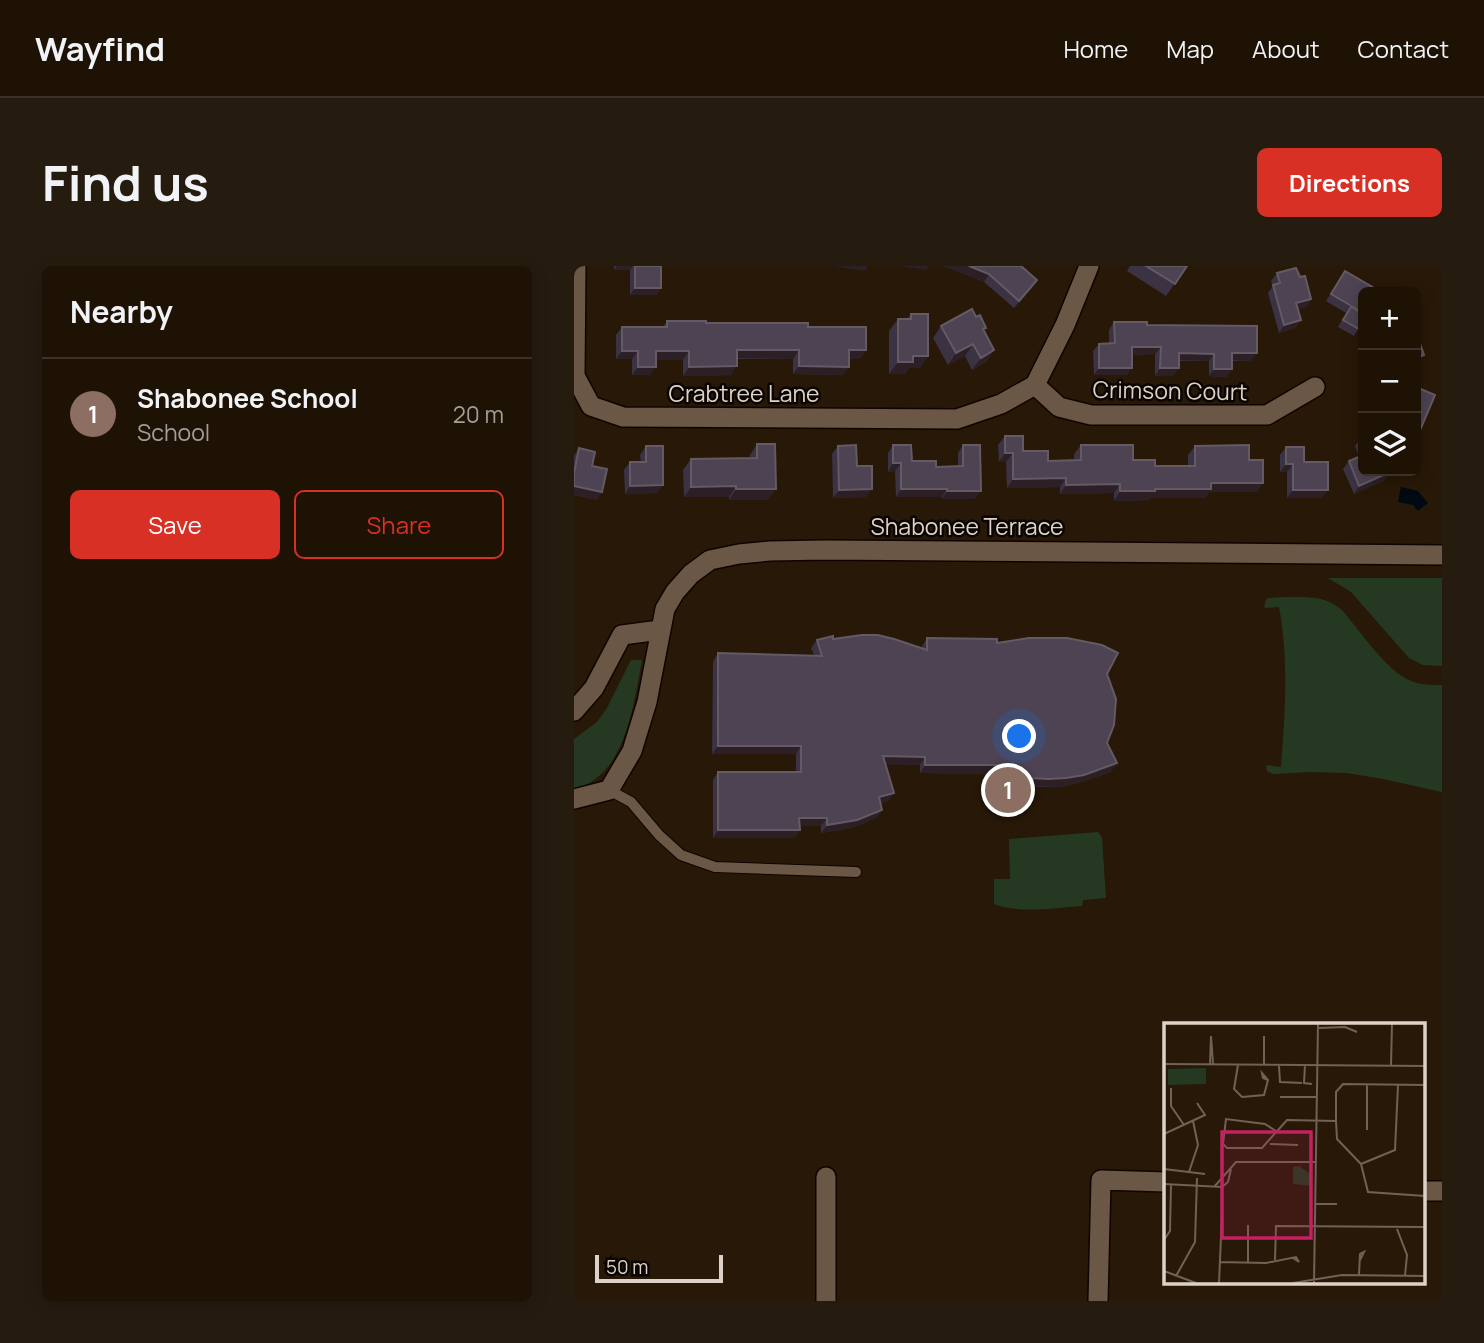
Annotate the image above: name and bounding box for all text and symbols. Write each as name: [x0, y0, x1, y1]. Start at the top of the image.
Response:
text: Wayfind: [35, 26, 165, 71]
text: Home: [1063, 32, 1128, 65]
text: Map: [1166, 32, 1214, 65]
text: About: [1252, 32, 1320, 65]
text: Contact: [1358, 32, 1449, 65]
button: Directions: [1257, 148, 1442, 217]
text: Find us: [42, 149, 209, 216]
map controls: [1358, 287, 1421, 476]
button: +: [1358, 287, 1421, 350]
text: Nearby: [70, 291, 173, 332]
button: −: [1358, 350, 1421, 413]
street label: Crimson Court: [1092, 373, 1248, 407]
street label: Crabtree Lane: [669, 377, 820, 409]
text: Shabonee School: [137, 380, 358, 416]
text: 1: [88, 398, 98, 430]
text: 20 m: [453, 398, 504, 430]
button: layers: [1358, 413, 1421, 476]
text: School: [137, 416, 210, 448]
button: Save: [70, 490, 280, 559]
button: Share: [294, 490, 504, 559]
street label: Shabonee Terrace: [871, 510, 1063, 542]
your location: [1002, 719, 1036, 753]
pin: 1: [985, 764, 1031, 816]
inset map: [1164, 1023, 1424, 1284]
scale bar: [595, 1252, 723, 1284]
text: 50 m: [606, 1254, 648, 1280]

